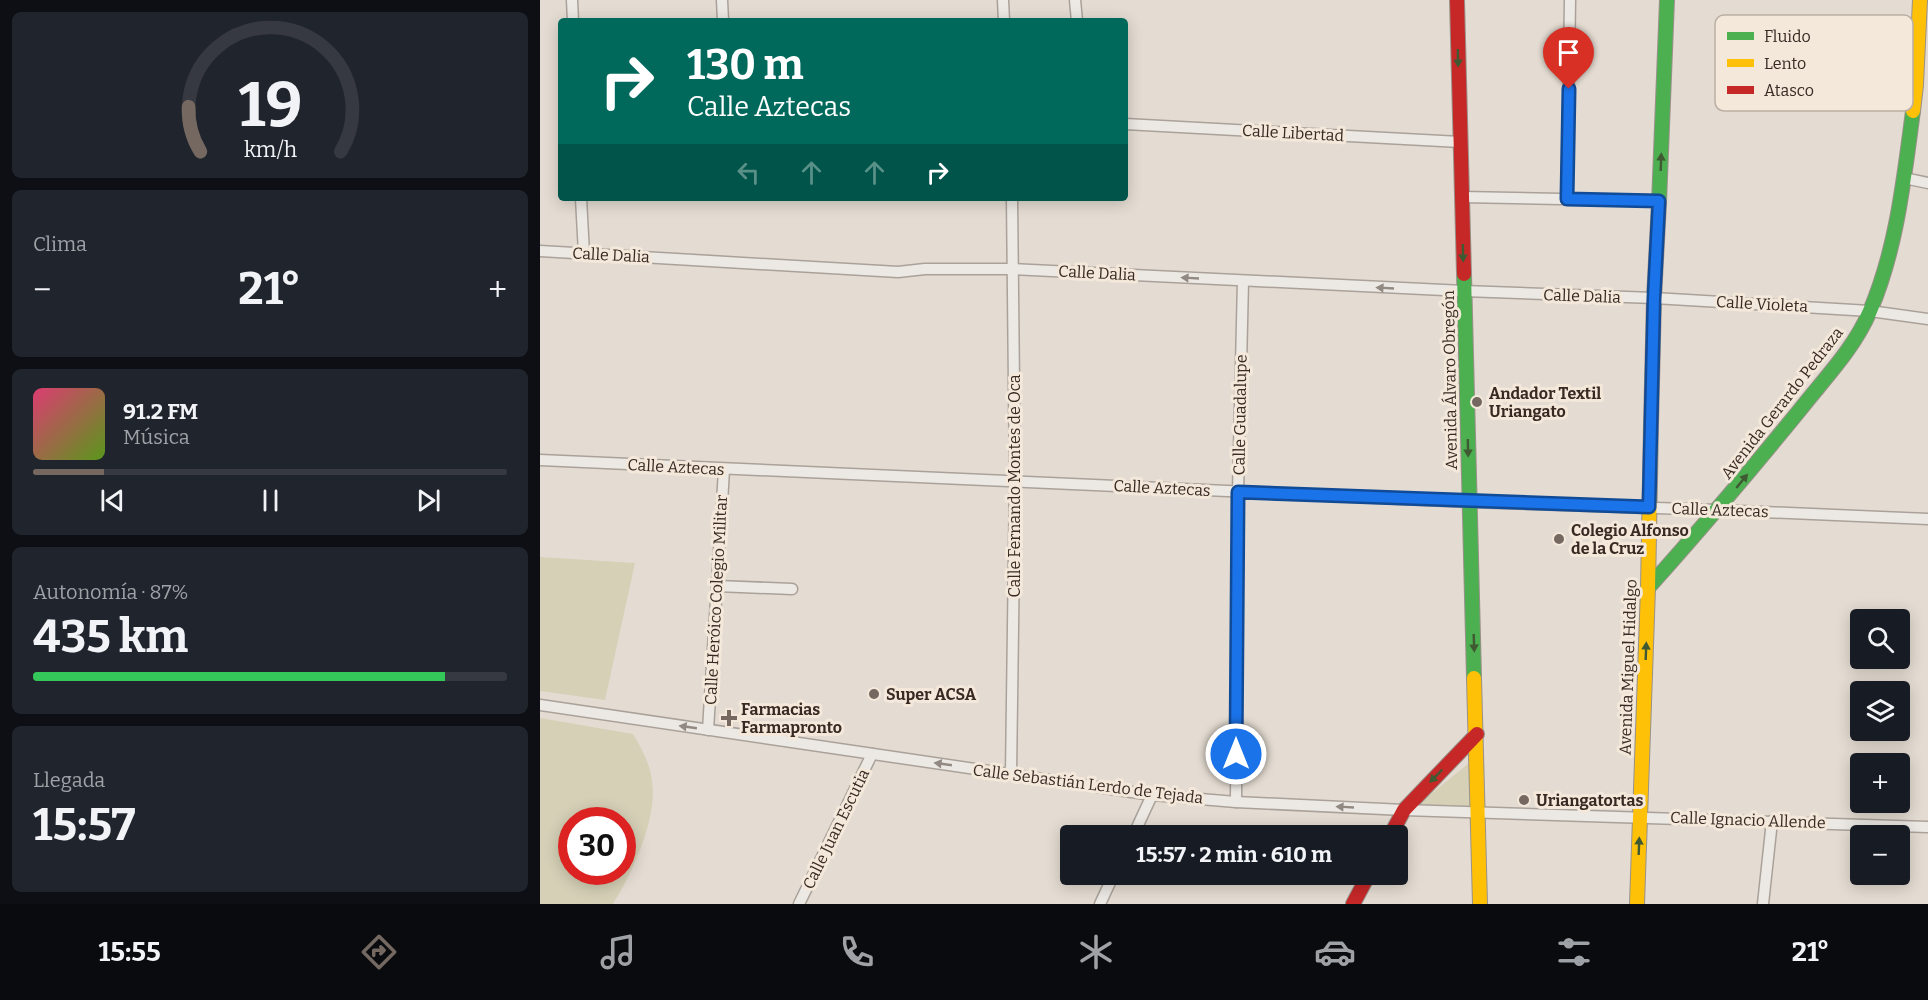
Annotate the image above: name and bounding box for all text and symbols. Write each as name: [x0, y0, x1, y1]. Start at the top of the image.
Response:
legend: [1715, 15, 1913, 111]
pin: [1543, 27, 1594, 89]
text: Fluido: [1764, 27, 1811, 46]
icon: arrive: [1552, 36, 1585, 69]
text: 130 m: [687, 40, 804, 90]
icon: right: [588, 42, 666, 120]
one-way arrow: [1454, 49, 1463, 68]
text: Lento: [1764, 54, 1806, 73]
text: 19: [238, 68, 302, 143]
text: Atasco: [1764, 81, 1814, 100]
text: Calle Aztecas: [687, 91, 851, 123]
street label: Calle Libertad: [1241, 121, 1345, 145]
text: km/h: [243, 138, 297, 164]
one-way arrow: [1656, 152, 1665, 171]
icon: left: [732, 156, 765, 189]
icon: ahead: [795, 156, 828, 189]
icon: ahead: [858, 156, 891, 189]
icon: right: [921, 156, 954, 189]
text: Clima: [33, 232, 87, 256]
street label: Calle Dalia: [572, 243, 651, 267]
one-way arrow: [1459, 244, 1468, 263]
street label: Calle Dalia: [1058, 261, 1137, 285]
text: 21°: [238, 262, 301, 316]
text: −: [33, 270, 51, 310]
text: +: [488, 270, 507, 310]
one-way arrow: [1181, 274, 1200, 283]
one-way arrow: [1375, 283, 1394, 292]
street label: Calle Dalia: [1543, 285, 1621, 307]
street label: Avenida Álvaro Obregón: [1438, 290, 1461, 470]
street label: Calle Violeta: [1716, 292, 1809, 316]
street label: Avenida Gerardo Pedraza: [1717, 323, 1847, 483]
street label: Calle Guadalupe: [1229, 354, 1251, 476]
street label: Calle Fernando Montes de Oca: [1005, 374, 1024, 598]
place label: Andador Textil Uriangato: [1489, 384, 1601, 421]
marker: Andador Textil Uriangato: [1470, 395, 1484, 409]
text: 91.2 FM: [123, 398, 198, 425]
text: Música: [123, 425, 190, 449]
one-way arrow: [1463, 439, 1473, 458]
street label: Calle Aztecas: [627, 455, 725, 479]
one-way arrow: [1735, 474, 1748, 489]
street label: Calle Aztecas: [1113, 476, 1211, 500]
icon: previous: [96, 484, 129, 517]
icon: pause: [254, 484, 287, 517]
icon: next: [412, 484, 445, 517]
street label: Calle Heróico Colegio Militar: [701, 494, 731, 706]
street label: Calle Aztecas: [1671, 499, 1769, 521]
place label: Colegio Alfonso de la Cruz: [1571, 521, 1689, 558]
marker: Colegio Alfonso de la Cruz: [1552, 532, 1566, 546]
street label: Avenida Miguel Hidalgo: [1615, 579, 1641, 755]
text: Autonomía · 87%: [33, 580, 189, 604]
map controls: [1850, 609, 1910, 885]
button: search: [1850, 609, 1910, 669]
text: 435 km: [33, 610, 188, 664]
one-way arrow: [1469, 634, 1479, 653]
one-way arrow: [1641, 641, 1650, 660]
button: layers: [1850, 681, 1910, 741]
place label: Super ACSA: [886, 685, 977, 704]
marker: Super ACSA: [867, 687, 881, 701]
place label: Farmacias Farmapronto: [741, 700, 842, 737]
marker: Farmacias Farmapronto: [722, 711, 736, 725]
position arrow: [1204, 722, 1268, 786]
one-way arrow: [678, 723, 697, 732]
button: +: [1850, 753, 1910, 813]
one-way arrow: [933, 760, 952, 769]
street label: Calle Sebastián Lerdo de Tejada: [972, 760, 1204, 808]
street label: Calle Juan Escutia: [799, 766, 873, 892]
text: Llegada: [33, 768, 105, 792]
one-way arrow: [1430, 769, 1444, 783]
place label: Uriangatortas: [1536, 791, 1643, 810]
marker: Uriangatortas: [1517, 793, 1531, 807]
text: 15:57: [33, 798, 135, 852]
one-way arrow: [1336, 802, 1355, 811]
speed limit sign: 30: [558, 807, 636, 885]
street label: Calle Ignacio Allende: [1670, 808, 1826, 832]
button: −: [1850, 825, 1910, 885]
one-way arrow: [1634, 836, 1644, 855]
text: 15:57 · 2 min · 610 m: [1136, 841, 1332, 868]
icon: directions: [358, 931, 400, 973]
icon: music: [597, 931, 639, 973]
icon: phone: [836, 931, 878, 973]
icon: climate: [1075, 931, 1117, 973]
icon: car: [1314, 931, 1356, 973]
icon: filters: [1553, 931, 1595, 973]
text: 15:55: [99, 936, 161, 968]
text: 21°: [1792, 936, 1829, 968]

